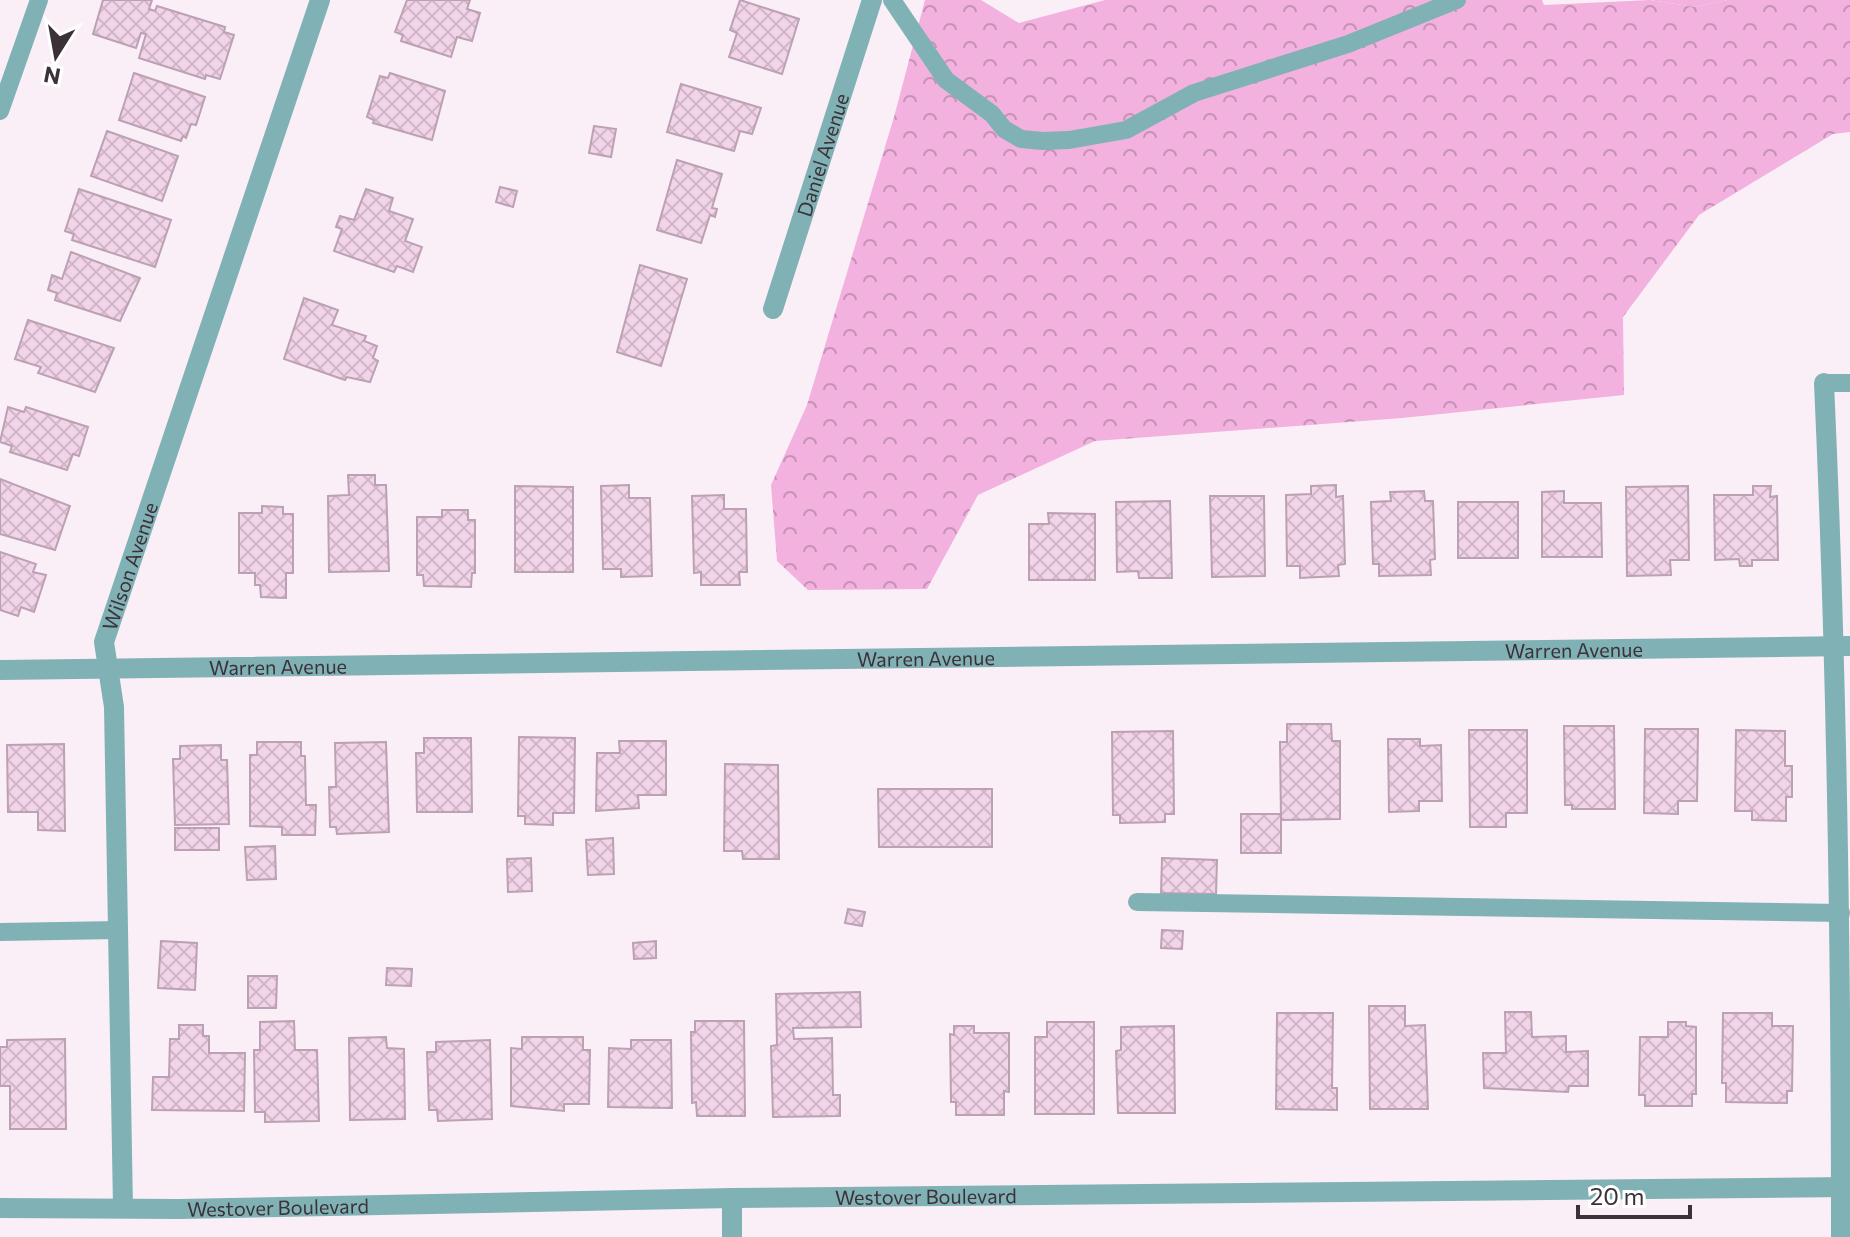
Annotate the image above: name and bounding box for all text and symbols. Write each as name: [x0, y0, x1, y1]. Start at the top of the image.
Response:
north arrow: [16, 16, 96, 96]
text: N: [41, 61, 63, 91]
street label: Daniel Avenue: [791, 90, 853, 219]
street label: Wilson Avenue: [97, 499, 162, 633]
street label: Warren Avenue: [1505, 637, 1643, 662]
street label: Warren Avenue: [857, 645, 995, 671]
street label: Warren Avenue: [209, 653, 347, 679]
scale bar: [1578, 1169, 1690, 1219]
text: 20 m: [1590, 1181, 1644, 1210]
street label: Westover Boulevard: [835, 1183, 1017, 1209]
street label: Westover Boulevard: [187, 1193, 369, 1221]

